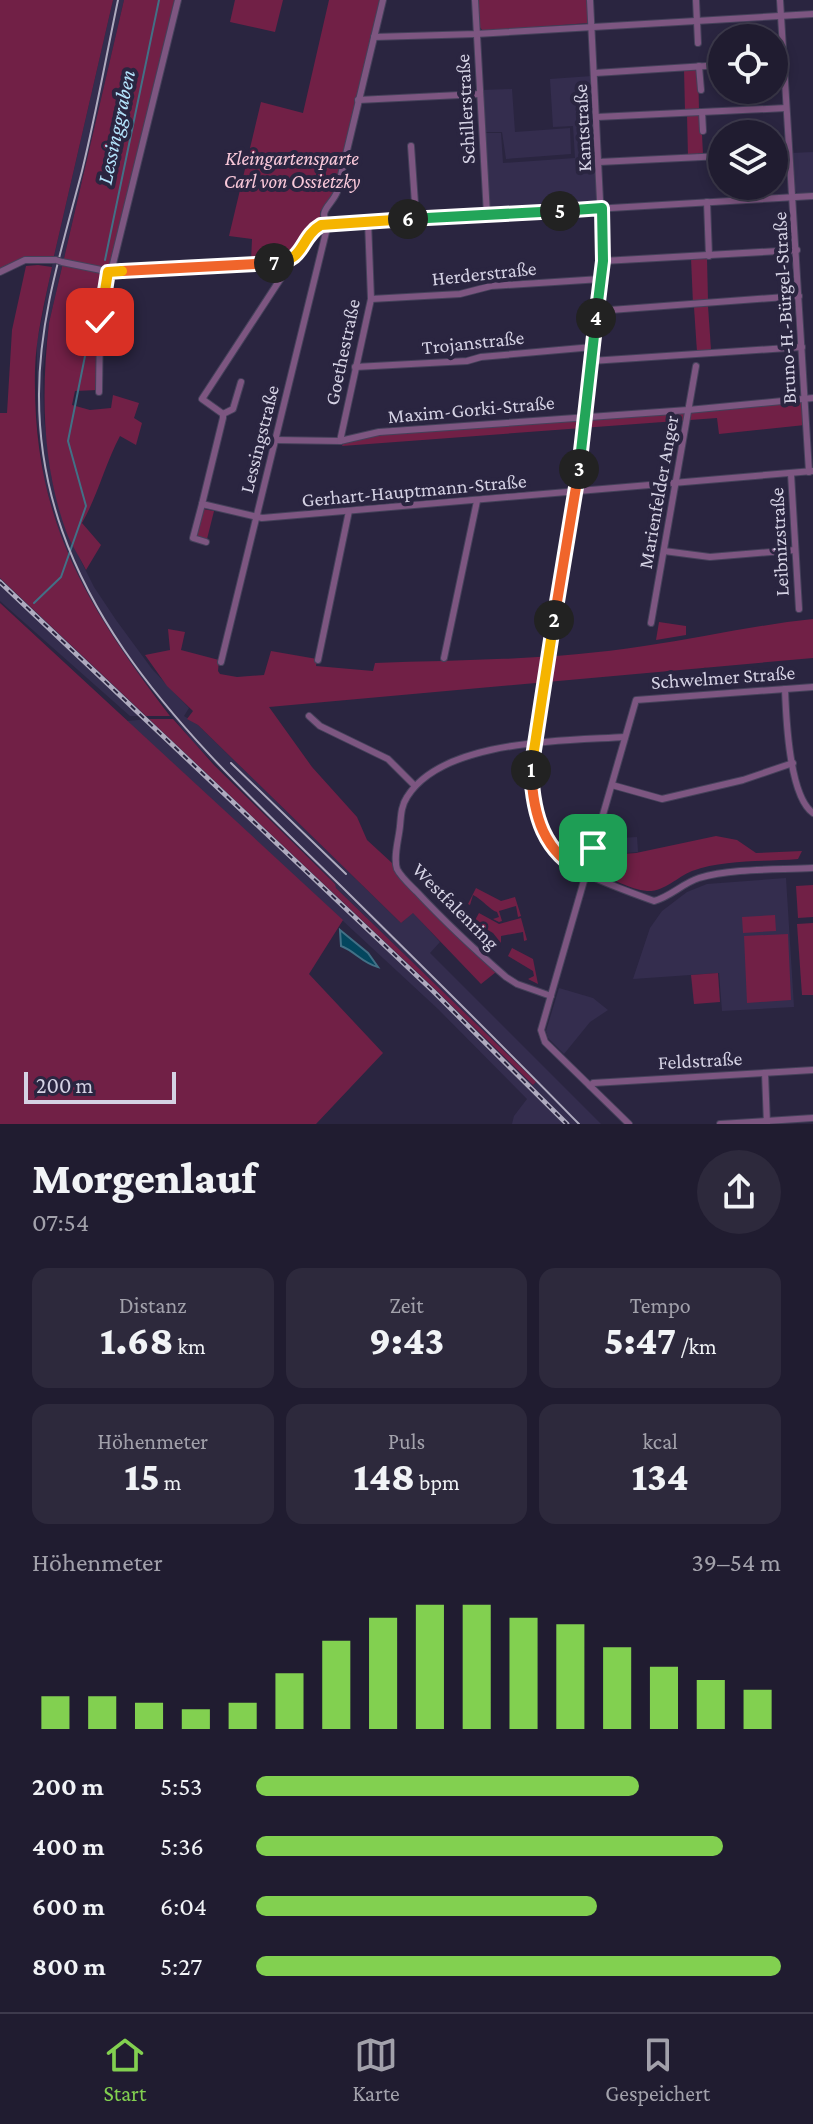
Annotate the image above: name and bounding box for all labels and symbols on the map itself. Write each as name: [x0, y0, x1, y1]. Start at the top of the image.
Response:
street label: Schillerstraße: [451, 53, 479, 165]
water label: Lessinggraben: [92, 67, 140, 187]
street label: Kantstraße: [569, 83, 595, 173]
park label: Kleingartensparte Carl von Ossietzky: [224, 147, 360, 193]
pin: 5: [540, 191, 580, 231]
pin: 6: [388, 199, 428, 239]
street label: Bruno-H.-Bürgel-Straße: [768, 211, 801, 405]
pin: 7: [254, 243, 294, 283]
street label: Herderstraße: [431, 257, 538, 289]
pin: [66, 288, 134, 356]
street label: Goethestraße: [320, 297, 364, 407]
pin: 4: [576, 298, 616, 338]
street label: Trojanstraße: [421, 326, 526, 359]
street label: Lessingstraße: [235, 383, 284, 495]
street label: Maxim-Gorki-Straße: [387, 391, 556, 427]
street label: Marienfelder Anger: [634, 414, 683, 571]
pin: 3: [559, 449, 599, 489]
street label: Gerhart-Hauptmann-Straße: [301, 469, 528, 512]
street label: Leibnizstraße: [765, 487, 793, 597]
pin: 2: [534, 600, 574, 640]
street label: Schwelmer Straße: [650, 661, 796, 693]
pin: 1: [511, 750, 551, 790]
pin: [559, 814, 627, 882]
street label: Westfalenring: [407, 858, 504, 955]
street label: Feldstraße: [657, 1047, 743, 1073]
scale bar: [24, 1068, 176, 1104]

